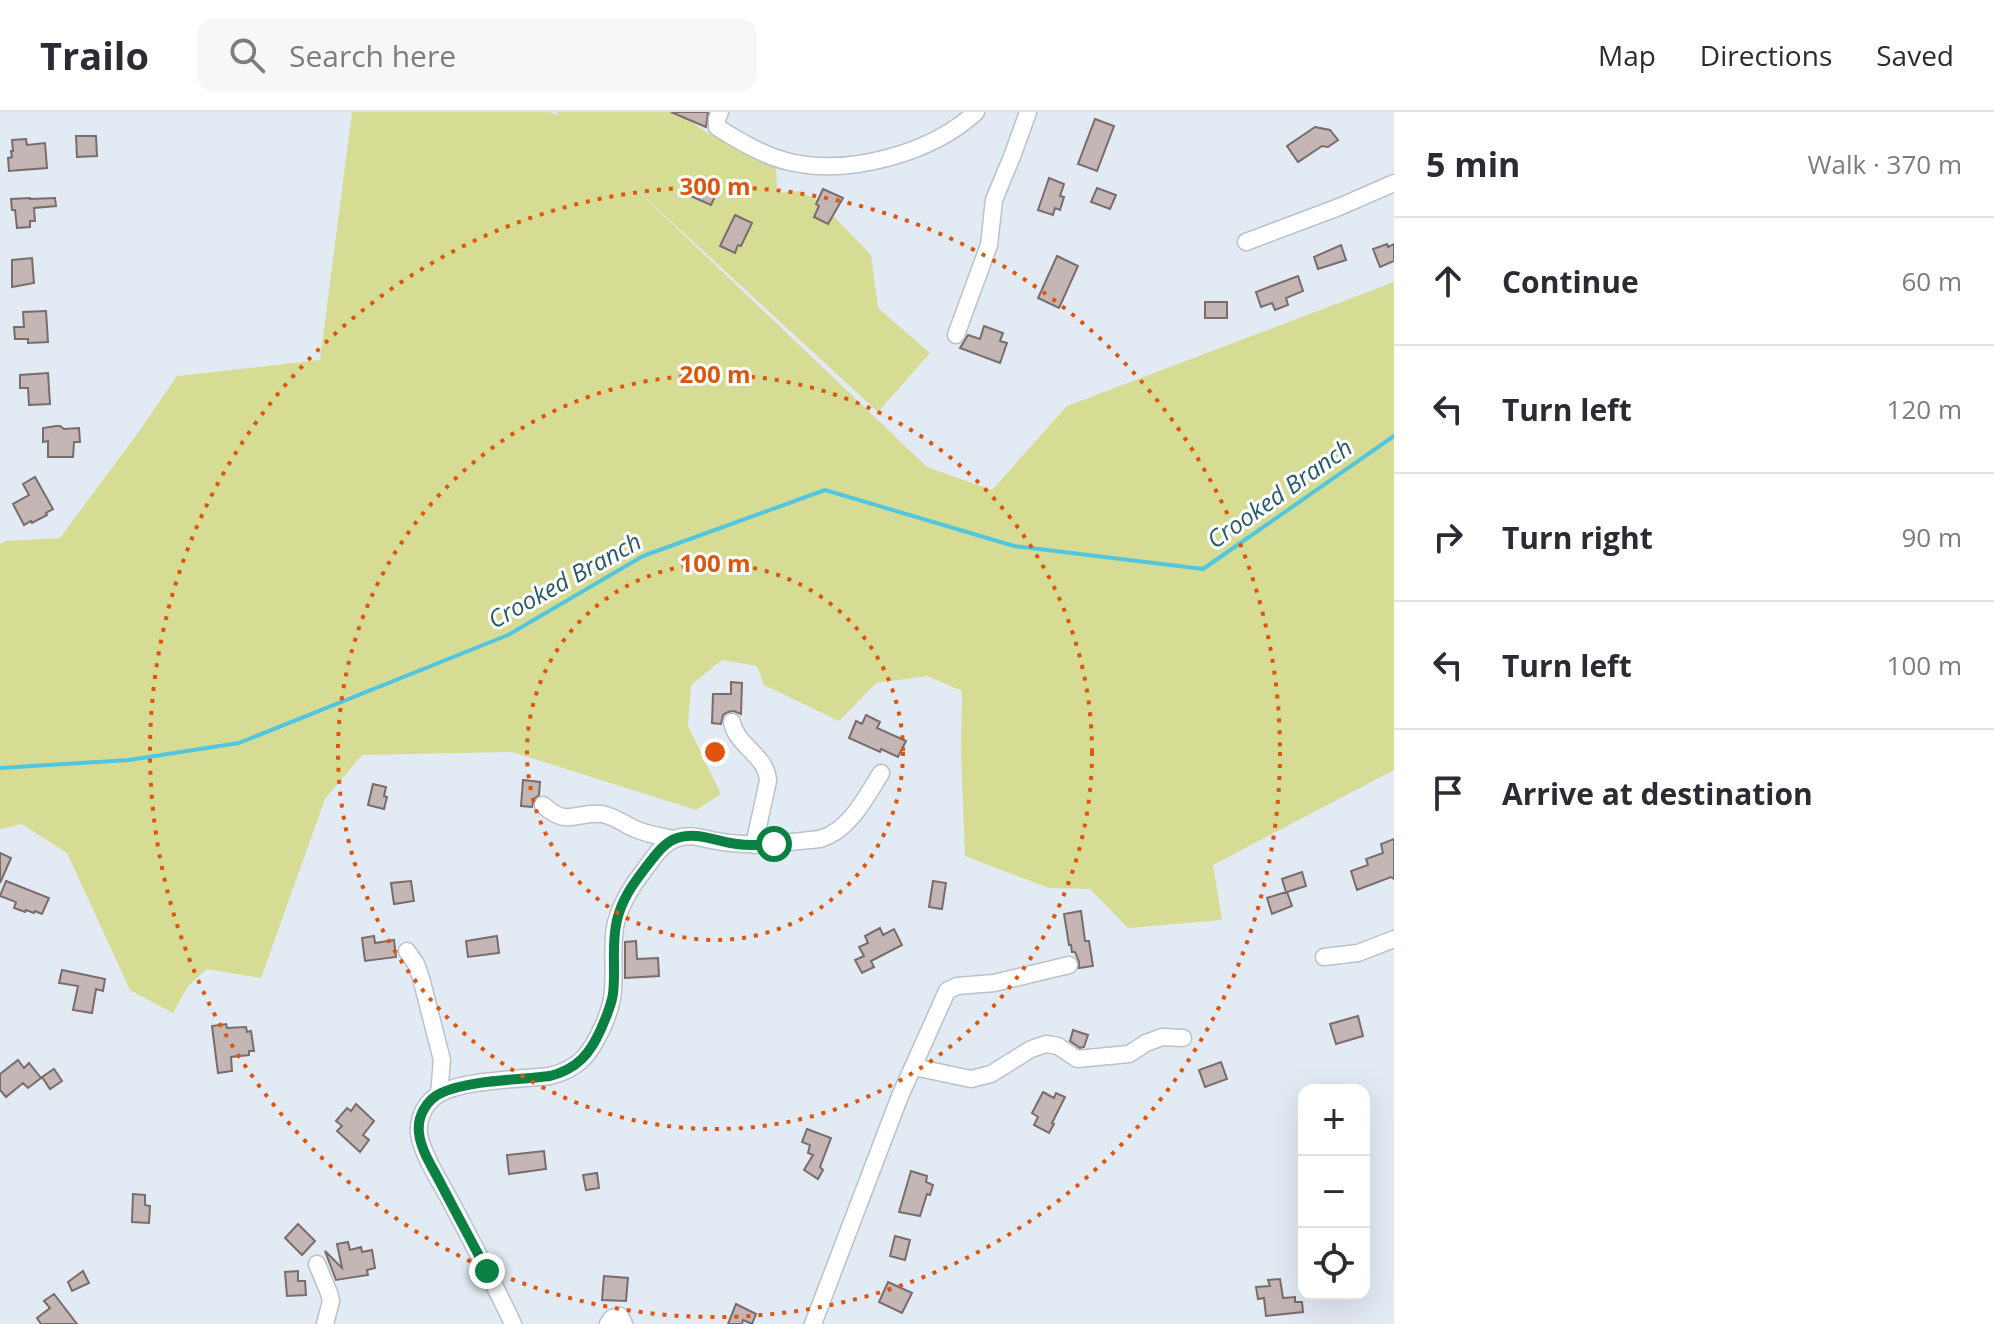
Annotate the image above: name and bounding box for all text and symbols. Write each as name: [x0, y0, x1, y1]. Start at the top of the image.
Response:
search box: [197, 19, 757, 91]
text: Trailo: [40, 29, 149, 81]
icon: search: [225, 33, 269, 77]
text: Search here: [289, 35, 456, 76]
text: Map: [1598, 36, 1656, 74]
text: Directions: [1700, 36, 1832, 74]
text: Saved: [1876, 36, 1954, 74]
text: 5 min: [1426, 141, 1520, 187]
text: Walk · 370 m: [1808, 146, 1962, 182]
text: 300 m: [680, 169, 750, 202]
icon: ahead: [1426, 259, 1470, 303]
text: Continue: [1502, 261, 1639, 302]
text: 60 m: [1901, 263, 1962, 299]
text: 200 m: [680, 357, 750, 390]
icon: left: [1426, 387, 1470, 431]
text: Turn left: [1502, 389, 1632, 430]
text: 120 m: [1887, 391, 1962, 427]
water label: Crooked Branch: [1200, 430, 1358, 555]
icon: right: [1426, 515, 1470, 559]
text: Turn right: [1502, 517, 1653, 558]
text: 90 m: [1901, 519, 1962, 555]
water label: Crooked Branch: [482, 524, 647, 635]
text: 100 m: [680, 546, 750, 579]
icon: left: [1426, 643, 1470, 687]
text: Turn left: [1502, 645, 1632, 686]
text: 100 m: [1887, 647, 1962, 683]
centre of rings: [701, 738, 729, 766]
icon: arrive: [1426, 771, 1470, 815]
text: Arrive at destination: [1502, 773, 1813, 814]
route start: [756, 826, 792, 862]
map controls: [1298, 1084, 1370, 1300]
button: +: [1298, 1084, 1370, 1156]
button: −: [1298, 1156, 1370, 1228]
button: locate: [1298, 1228, 1370, 1300]
route end: [469, 1253, 505, 1289]

